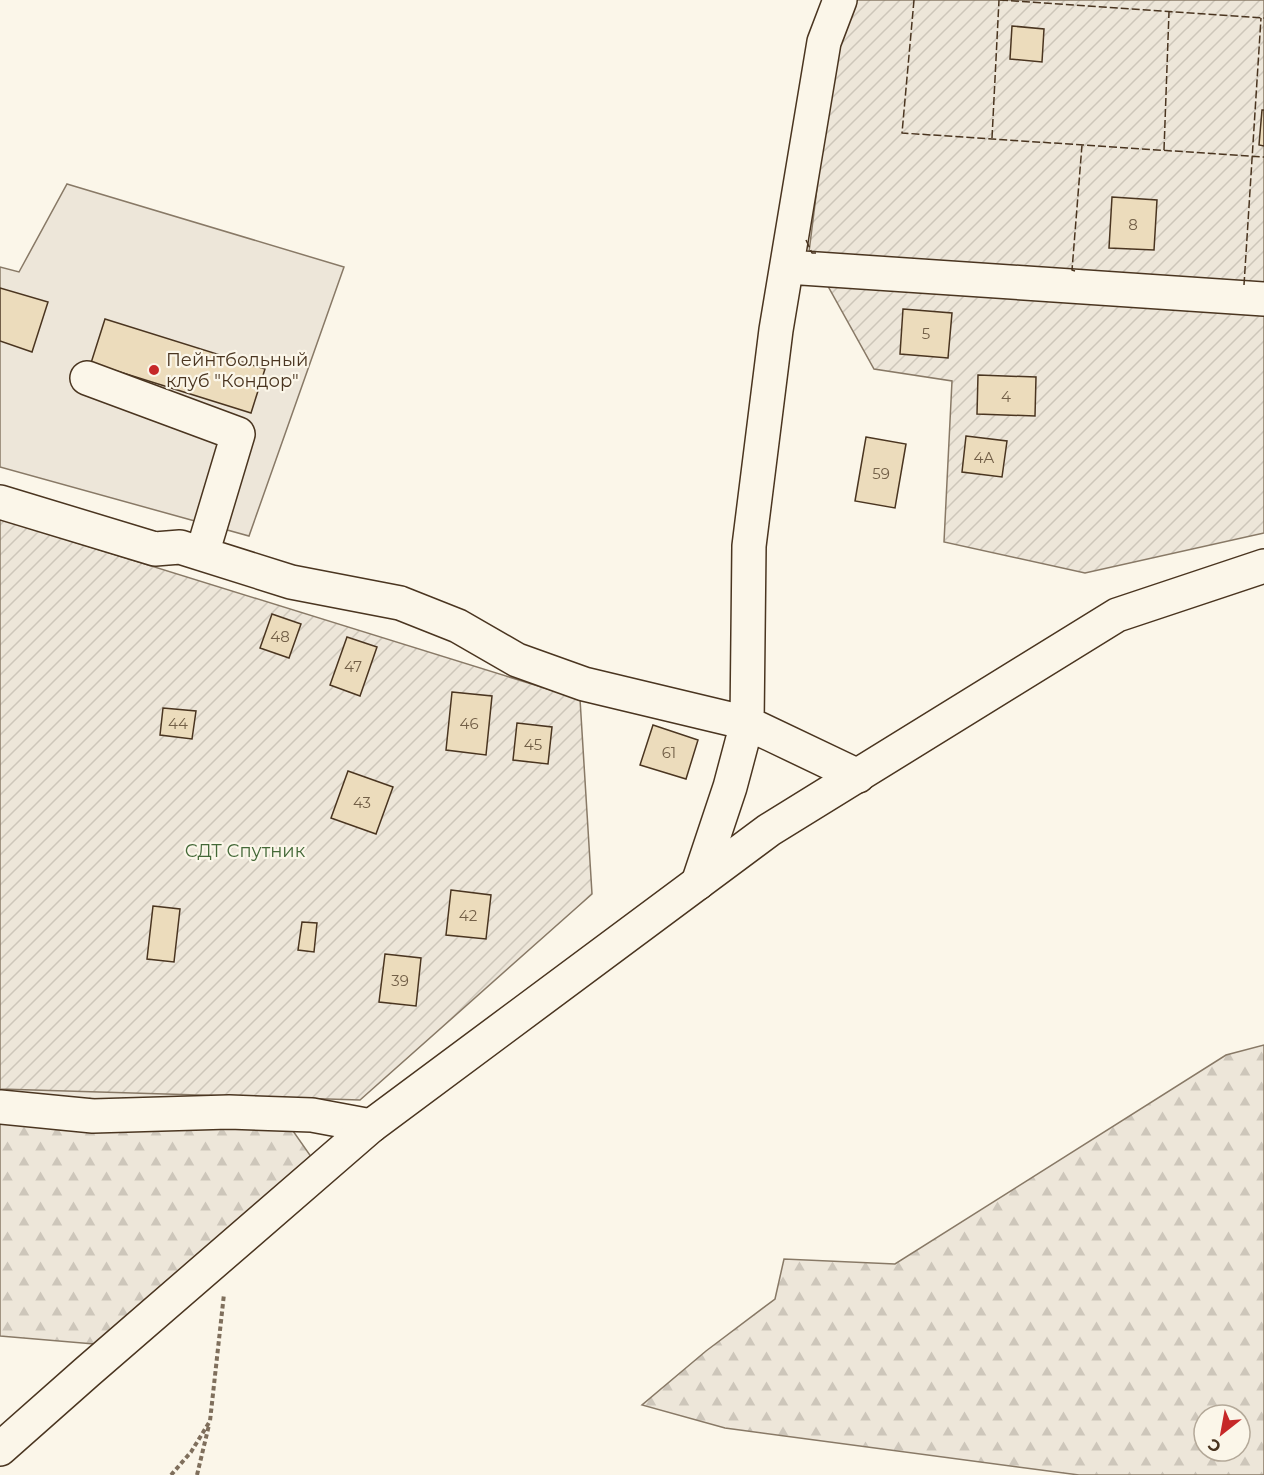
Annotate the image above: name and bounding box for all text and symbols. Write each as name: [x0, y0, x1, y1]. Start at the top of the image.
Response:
house number: 8: [1128, 215, 1138, 234]
house number: 5: [922, 324, 930, 343]
place label: Пейнтбольный клуб "Кондор": [166, 349, 308, 392]
marker: Пейнтбольный клуб "Кондор": [147, 363, 161, 377]
house number: 4: [1001, 387, 1011, 406]
house number: 4А: [973, 448, 995, 467]
house number: 59: [872, 464, 890, 483]
house number: 48: [270, 627, 290, 646]
house number: 47: [344, 657, 362, 676]
house number: 44: [168, 714, 188, 733]
house number: 46: [459, 714, 479, 733]
house number: 45: [524, 735, 542, 754]
house number: 61: [662, 743, 676, 762]
house number: 43: [353, 793, 371, 812]
park label: СДТ Спутник: [185, 840, 306, 862]
house number: 42: [459, 906, 477, 925]
house number: 39: [391, 971, 409, 990]
north arrow: [1192, 1403, 1252, 1463]
text: С: [1204, 1434, 1224, 1457]

